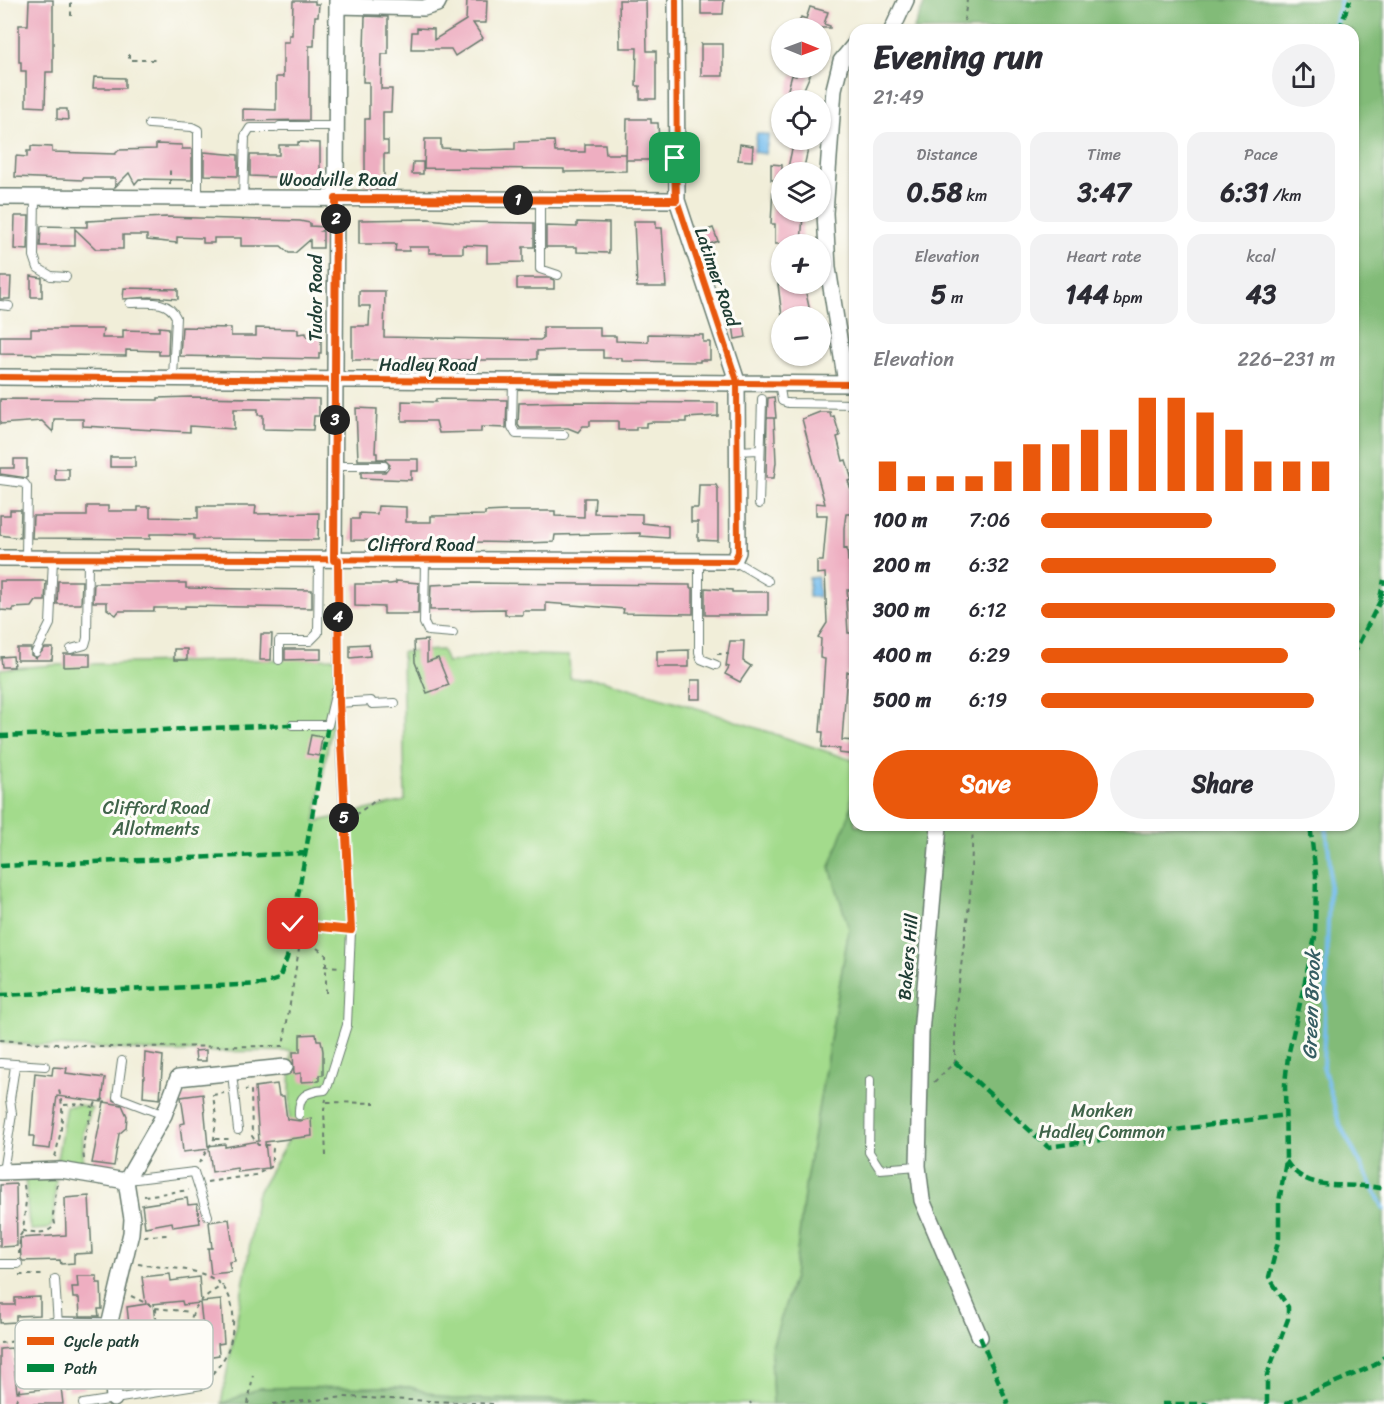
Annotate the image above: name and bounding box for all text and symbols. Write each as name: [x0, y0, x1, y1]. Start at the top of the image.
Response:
north arrow: [771, 18, 831, 78]
map controls: [771, 18, 831, 366]
text: Evening run: [873, 28, 1043, 86]
button: share: [1272, 44, 1335, 107]
text: 21:49: [873, 80, 924, 115]
button: locate: [771, 90, 831, 150]
pin: [649, 132, 700, 183]
text: Distance: [917, 140, 977, 169]
text: Time: [1087, 140, 1121, 169]
text: Pace: [1244, 140, 1278, 169]
icon: arrive: [658, 141, 691, 174]
button: layers: [771, 162, 831, 222]
street label: Woodville Road: [279, 164, 398, 196]
text: 0.58: [907, 169, 962, 215]
text: 3:47: [1077, 169, 1131, 215]
text: 6:31: [1221, 169, 1269, 215]
text: km: [962, 181, 987, 210]
text: /km: [1269, 181, 1301, 210]
pin: 1: [503, 185, 533, 215]
text: 1: [515, 185, 521, 214]
pin: 2: [321, 204, 351, 234]
text: 2: [331, 204, 341, 233]
street label: Latimer Road: [685, 223, 749, 332]
button: +: [771, 234, 831, 294]
text: Elevation: [915, 242, 979, 271]
text: Heart rate: [1066, 242, 1142, 271]
text: kcal: [1246, 242, 1276, 271]
street label: Tudor Road: [300, 253, 332, 342]
text: 5: [931, 271, 947, 317]
text: 144: [1065, 271, 1109, 317]
text: 43: [1246, 271, 1276, 317]
text: m: [947, 283, 963, 312]
text: bpm: [1109, 283, 1143, 312]
button: −: [771, 306, 831, 366]
text: Elevation: [873, 342, 954, 377]
text: 226–231 m: [1238, 342, 1335, 377]
street label: Hadley Road: [379, 349, 478, 381]
pin: 3: [320, 405, 350, 435]
text: 3: [331, 405, 339, 434]
text: 100 m: [873, 503, 927, 538]
text: 7:06: [969, 503, 1010, 538]
street label: Clifford Road: [368, 529, 476, 561]
text: 200 m: [873, 548, 930, 583]
text: 6:32: [969, 548, 1009, 583]
text: 300 m: [873, 593, 930, 628]
text: 6:12: [969, 593, 1007, 628]
pin: 4: [323, 602, 353, 632]
text: 4: [333, 602, 343, 631]
text: 400 m: [873, 638, 931, 673]
text: 6:29: [969, 638, 1010, 673]
text: 500 m: [873, 683, 931, 718]
text: 6:19: [969, 683, 1007, 718]
button: Save: [873, 750, 1098, 819]
button: Share: [1110, 750, 1335, 819]
park label: Clifford Road Allotments: [103, 792, 211, 845]
pin: 5: [329, 803, 359, 833]
text: 5: [339, 803, 349, 832]
pin: [267, 898, 318, 949]
icon: check: [276, 907, 309, 940]
street label: Bakers Hill: [888, 912, 928, 1002]
water label: Green Brook: [1292, 948, 1331, 1060]
park label: Monken Hadley Common: [1039, 1095, 1165, 1148]
legend: [15, 1320, 213, 1389]
text: Cycle path: [64, 1327, 139, 1356]
text: Path: [64, 1354, 97, 1383]

